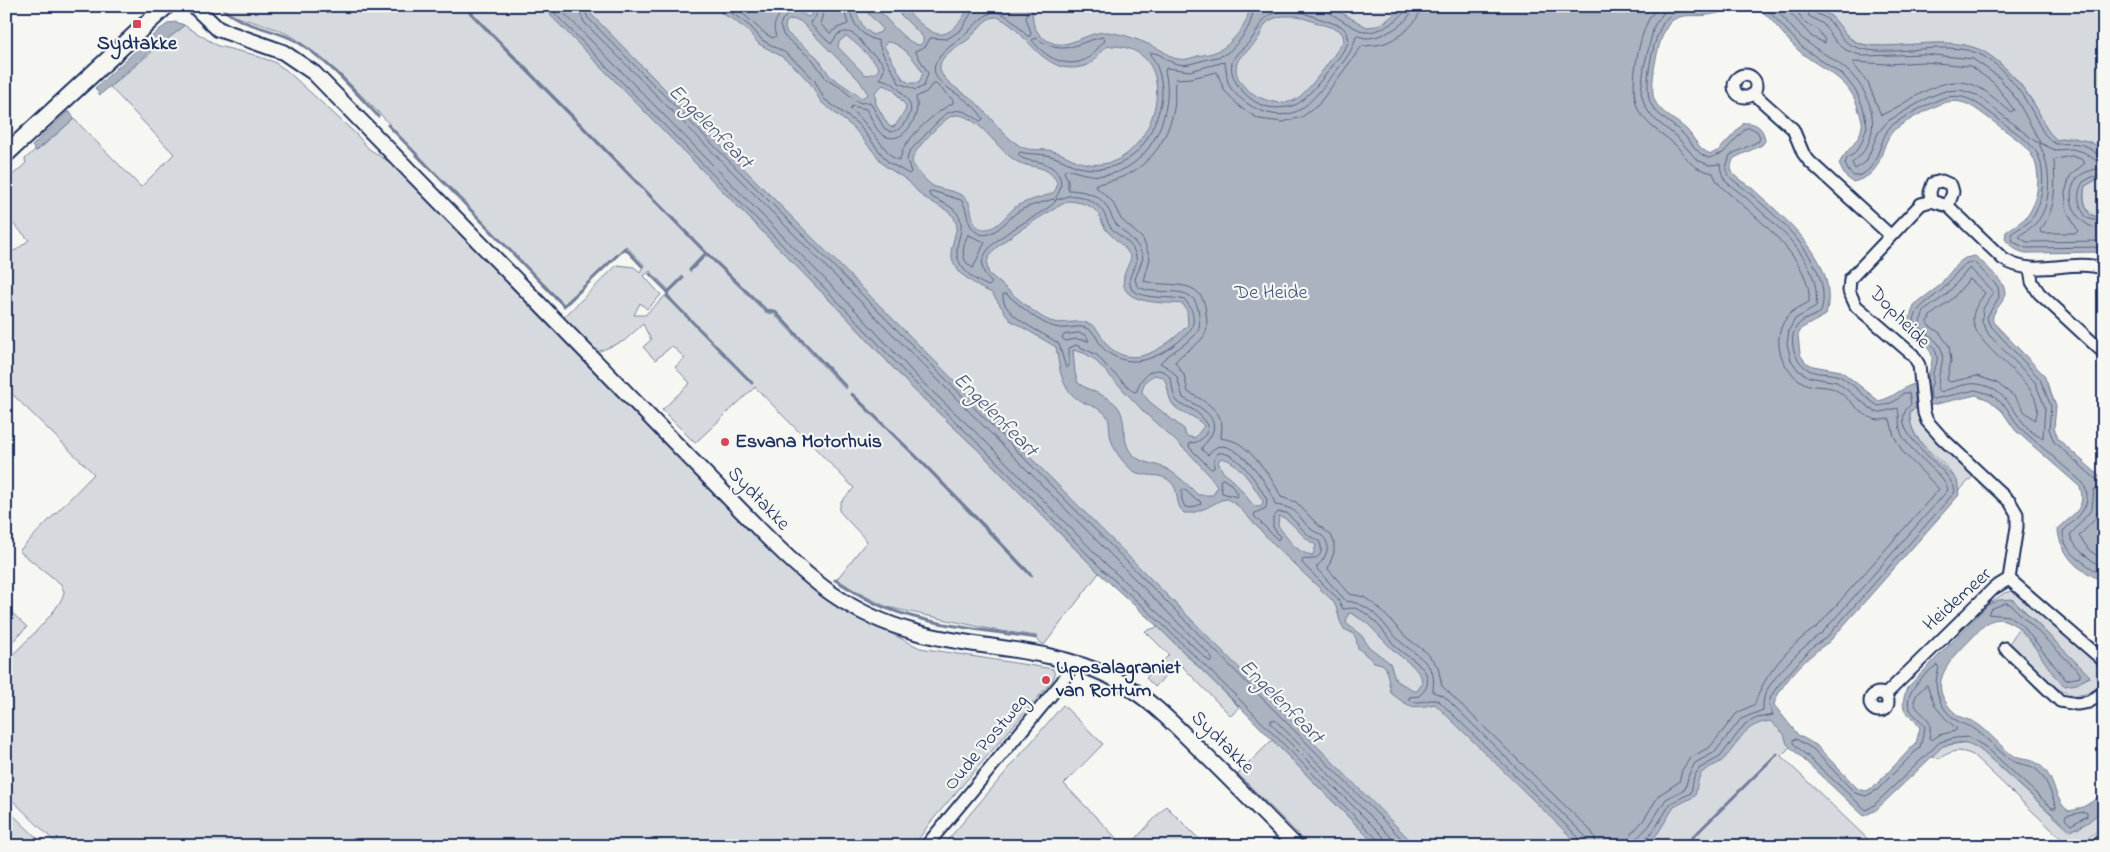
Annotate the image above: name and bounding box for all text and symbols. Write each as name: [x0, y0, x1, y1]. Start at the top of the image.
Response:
marker: Sydtakke: [131, 18, 143, 30]
place label: Sydtakke: [97, 30, 178, 60]
water label: Engelenfeart: [660, 78, 761, 178]
park label: De Heide: [1233, 279, 1308, 308]
street label: Dopheide: [1861, 279, 1936, 356]
water label: Engelenfeart: [945, 366, 1046, 466]
place label: Esvana Motorhuis: [735, 428, 882, 457]
marker: Esvana Motorhuis: [719, 436, 731, 448]
street label: Sydtakke: [720, 460, 796, 538]
street label: Heidemeer: [1917, 561, 2000, 639]
water label: Engelenfeart: [1231, 653, 1332, 753]
place label: Uppsalagraniet van Rottum: [1055, 654, 1181, 706]
marker: Uppsalagraniet van Rottum: [1040, 674, 1052, 686]
street label: Oude Postweg: [938, 688, 1037, 798]
street label: Sydtakke: [1184, 705, 1260, 781]

